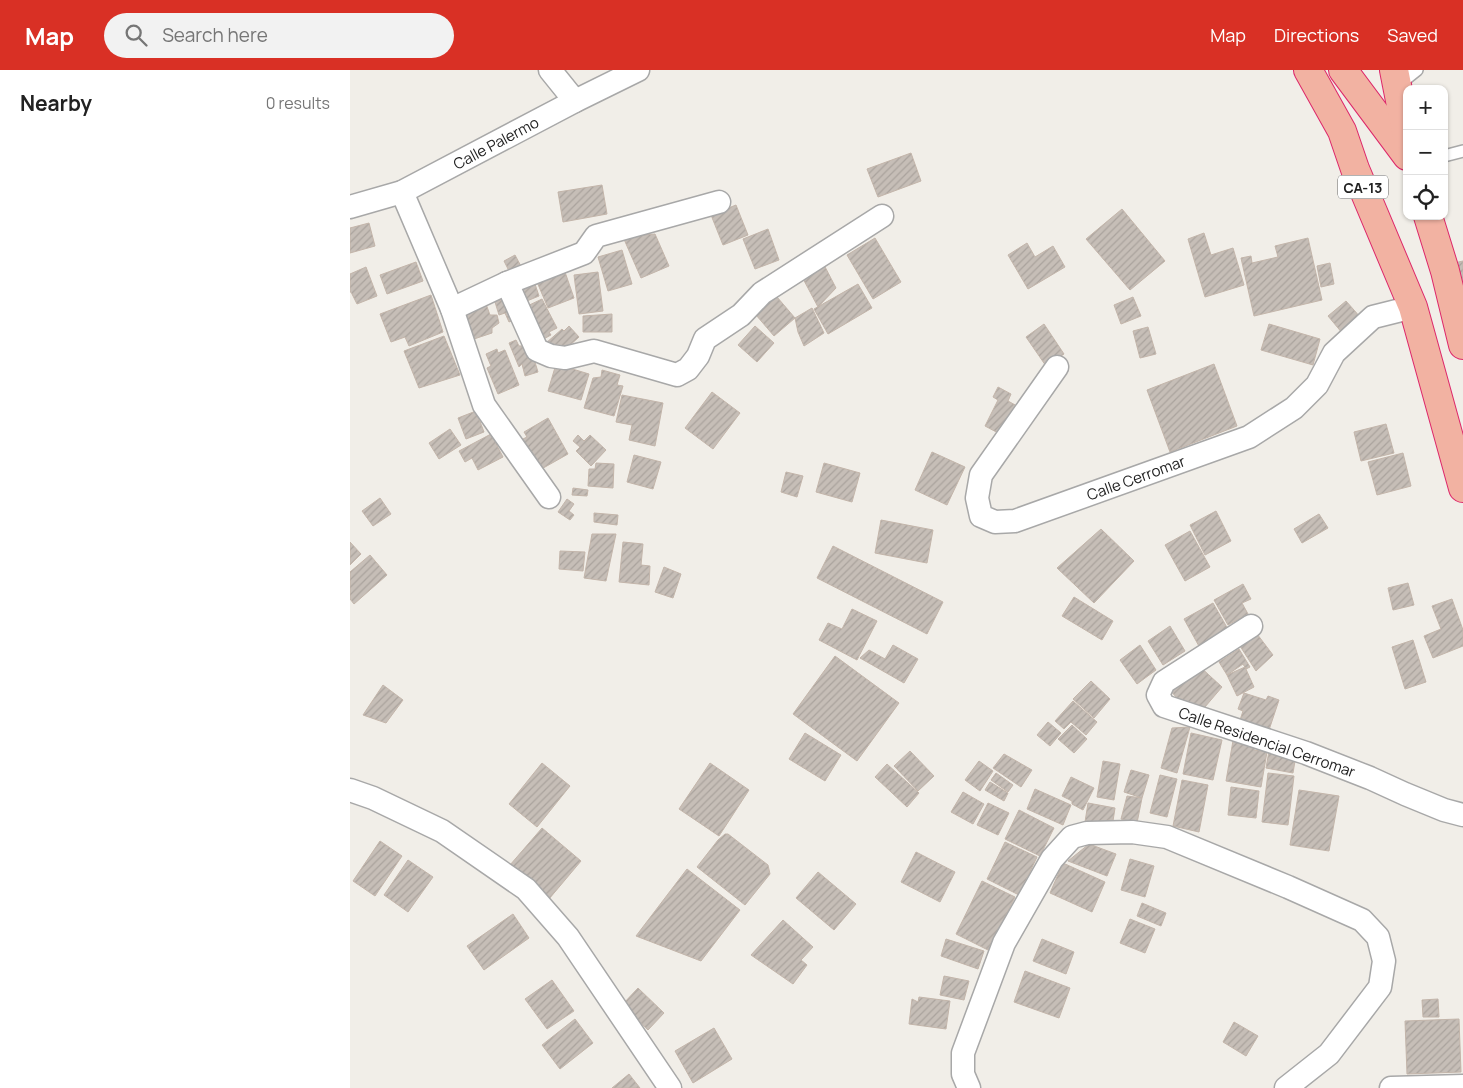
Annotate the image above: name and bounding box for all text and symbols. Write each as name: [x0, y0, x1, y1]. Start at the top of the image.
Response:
search box: [104, 13, 454, 58]
text: Map: [25, 19, 74, 52]
icon: search: [122, 21, 150, 49]
text: Search here: [162, 22, 268, 48]
text: Map: [1210, 23, 1246, 47]
text: Directions: [1274, 23, 1359, 47]
text: Saved: [1387, 23, 1438, 47]
map controls: [1403, 85, 1448, 220]
button: +: [1403, 85, 1448, 130]
text: Nearby: [20, 89, 92, 117]
text: 0 results: [266, 92, 330, 114]
street label: Calle Palermo: [450, 112, 543, 174]
button: −: [1403, 130, 1448, 175]
road number: CA-13: [1338, 175, 1388, 198]
button: locate: [1403, 175, 1448, 220]
street label: Calle Cerromar: [1084, 450, 1189, 506]
street label: Calle Residencial Cerromar: [1176, 702, 1359, 782]

